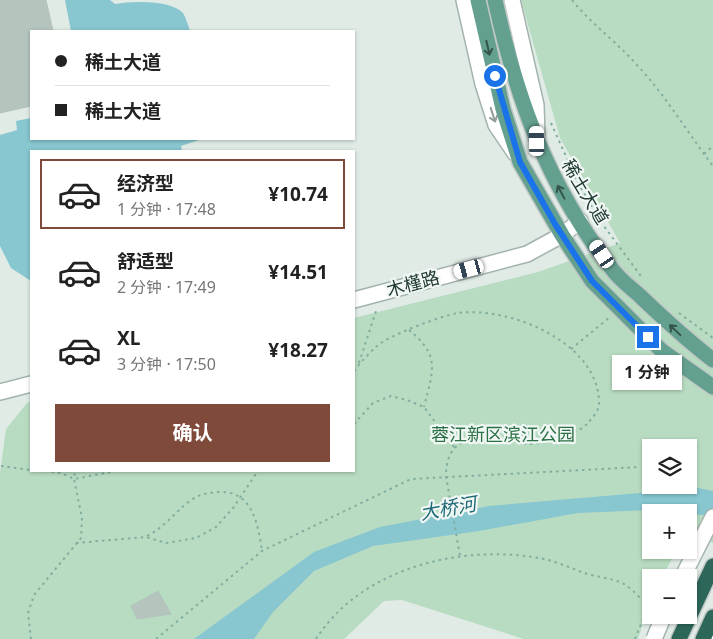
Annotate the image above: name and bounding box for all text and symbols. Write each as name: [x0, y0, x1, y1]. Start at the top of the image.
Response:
one-way arrow: [484, 39, 493, 55]
text: 稀土大道: [85, 49, 161, 75]
route start: [484, 65, 506, 87]
text: 稀土大道: [85, 98, 161, 124]
one-way arrow: [488, 107, 498, 123]
car: [529, 126, 544, 156]
street label: 稀土大道: [557, 154, 615, 229]
text: 经济型: [117, 170, 174, 196]
icon: car: [57, 172, 102, 217]
text: ¥10.74: [268, 181, 328, 207]
one-way arrow: [556, 185, 565, 200]
text: 1 分钟 · 17:48: [117, 198, 216, 220]
car: [587, 237, 616, 271]
text: 舒适型: [117, 248, 174, 274]
icon: car: [57, 250, 102, 295]
car: [452, 258, 485, 280]
text: ¥14.51: [268, 259, 328, 285]
street label: 木槿路: [384, 264, 442, 302]
text: 2 分钟 · 17:49: [117, 276, 216, 298]
one-way arrow: [669, 324, 681, 336]
text: XL: [117, 325, 140, 351]
route end: [637, 326, 659, 348]
icon: car: [57, 328, 102, 373]
text: ¥18.27: [268, 337, 328, 363]
text: 3 分钟 · 17:50: [117, 353, 216, 375]
callout: 1 分钟: [613, 354, 683, 390]
text: 1 分钟: [624, 361, 670, 383]
button: 确认: [55, 404, 330, 462]
park label: 蓉江新区滨江公园: [431, 422, 575, 446]
map controls: [642, 439, 697, 624]
button: layers: [642, 439, 697, 494]
water label: 大桥河: [418, 490, 482, 526]
button: +: [642, 504, 697, 559]
button: −: [642, 569, 697, 624]

